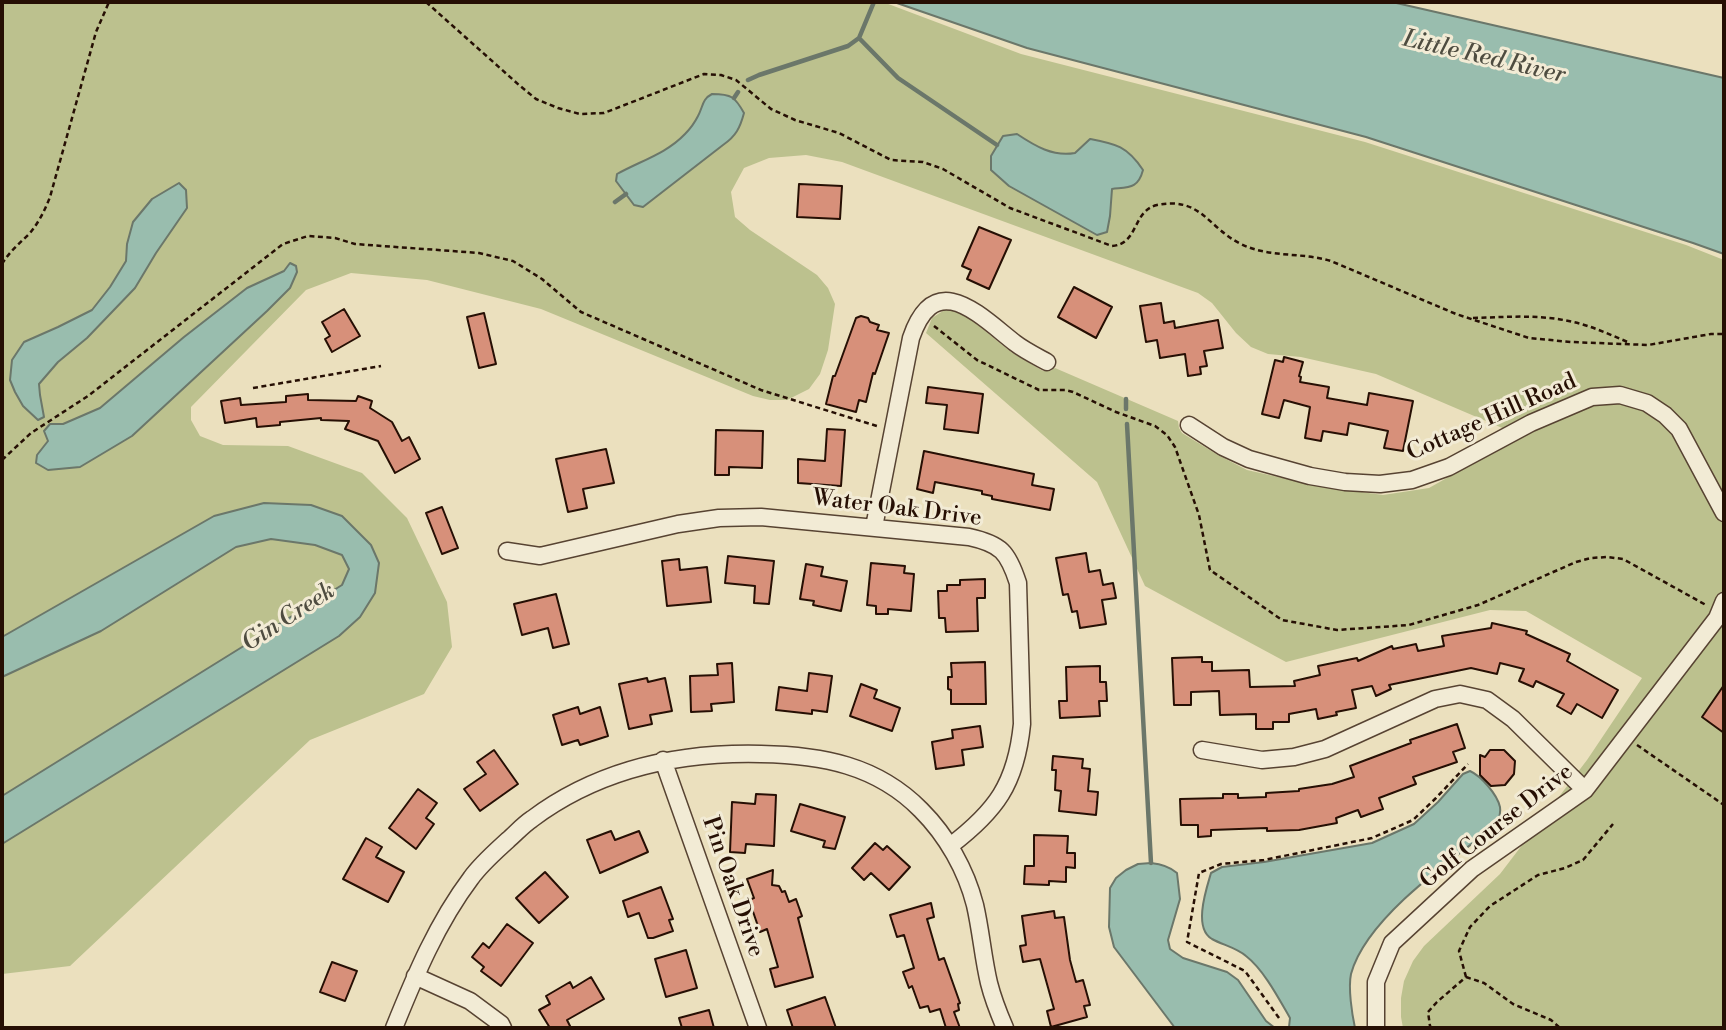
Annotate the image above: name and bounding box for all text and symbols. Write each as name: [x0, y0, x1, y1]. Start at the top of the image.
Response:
water label: Little Red River: [1400, 25, 1568, 91]
street label: Cottage Hill Road: [1403, 368, 1581, 468]
street label: Water Oak Drive: [811, 485, 983, 533]
water label: Gin Creek: [237, 577, 341, 659]
street label: Golf Course Drive: [1415, 759, 1579, 895]
street label: Pin Oak Drive: [695, 813, 769, 961]

